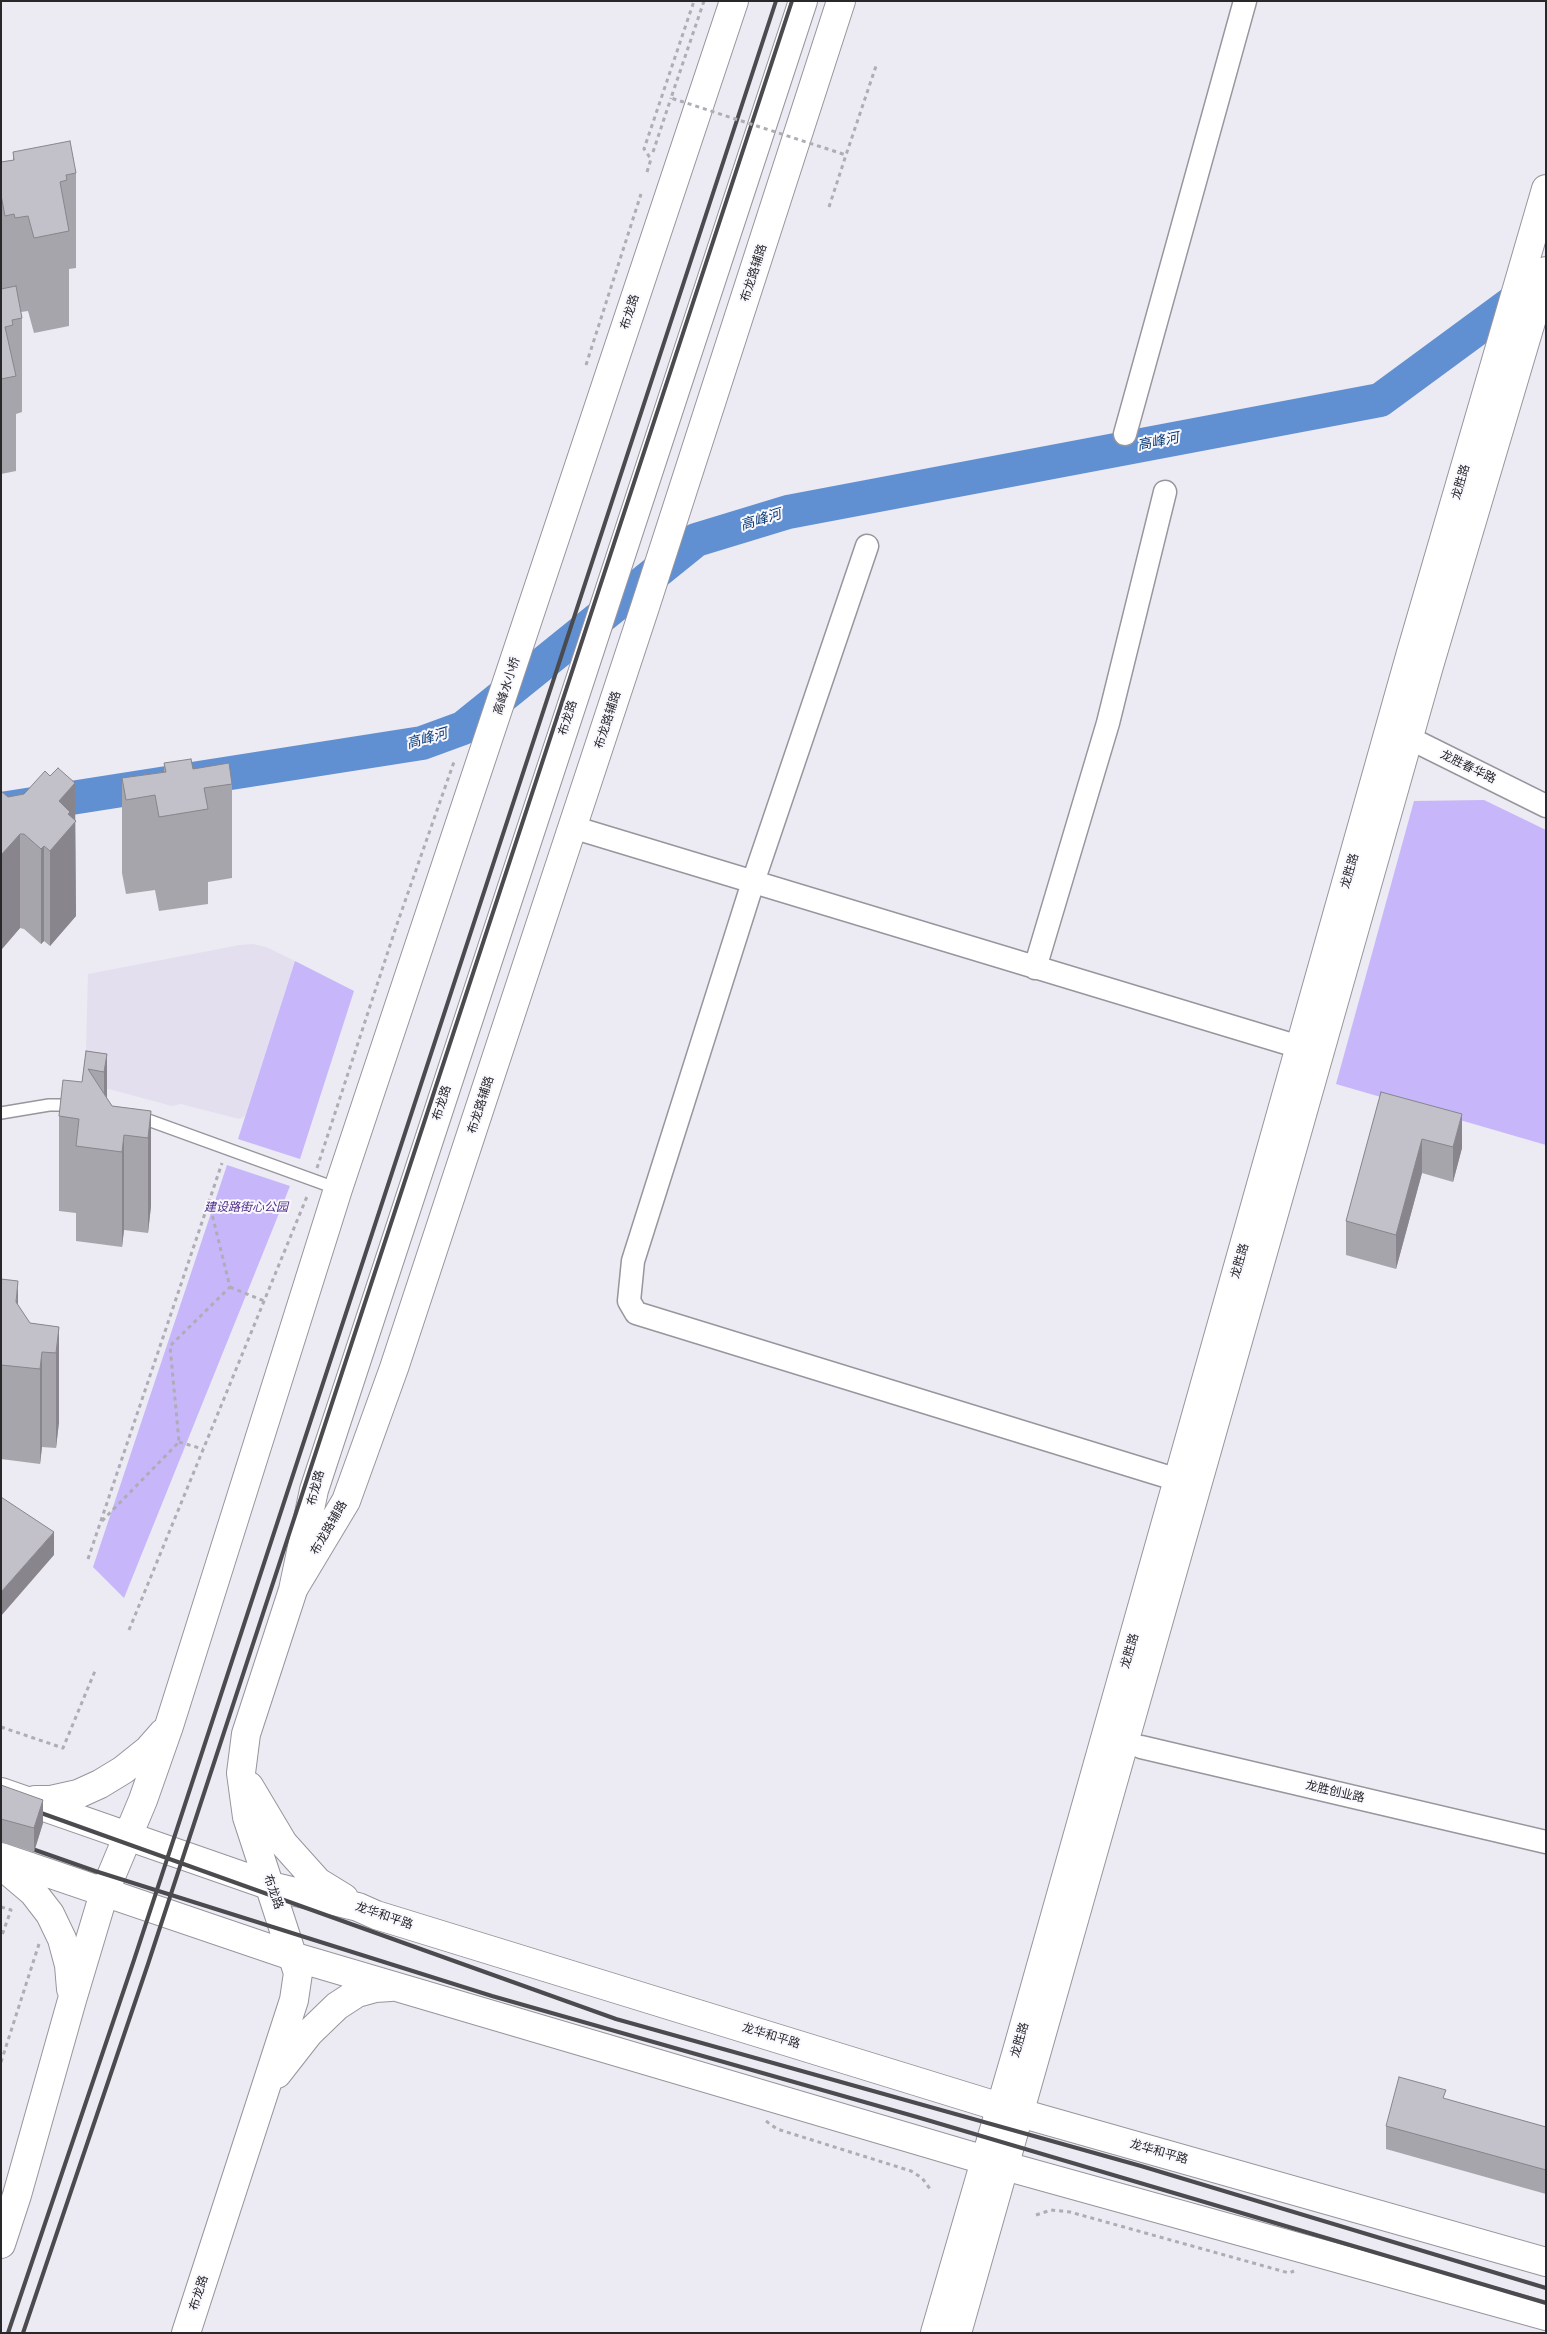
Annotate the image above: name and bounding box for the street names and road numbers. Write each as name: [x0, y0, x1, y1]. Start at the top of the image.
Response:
street label: 布龙路辅路: [738, 242, 770, 304]
street label: 布龙路: [618, 293, 642, 331]
street label: 龙胜路: [1449, 463, 1473, 501]
street label: 高峰水小桥: [491, 655, 523, 717]
street label: 布龙路辅路: [592, 689, 624, 751]
street label: 布龙路: [556, 699, 580, 737]
street label: 龙胜春华路: [1438, 747, 1498, 787]
street label: 龙胜路: [1338, 852, 1362, 890]
street label: 布龙路辅路: [465, 1074, 497, 1136]
street label: 布龙路: [430, 1084, 454, 1122]
street label: 龙胜路: [1228, 1242, 1252, 1280]
street label: 布龙路: [304, 1469, 328, 1507]
street label: 布龙路辅路: [308, 1498, 350, 1558]
street label: 龙胜路: [1118, 1632, 1142, 1670]
street label: 龙胜创业路: [1304, 1778, 1366, 1806]
street label: 布龙路: [260, 1873, 286, 1911]
street label: 龙华和平路: [353, 1899, 415, 1933]
street label: 龙华和平路: [740, 2020, 802, 2052]
street label: 龙胜路: [1008, 2021, 1032, 2059]
street label: 龙华和平路: [1128, 2137, 1190, 2167]
street label: 布龙路: [187, 2274, 211, 2312]

